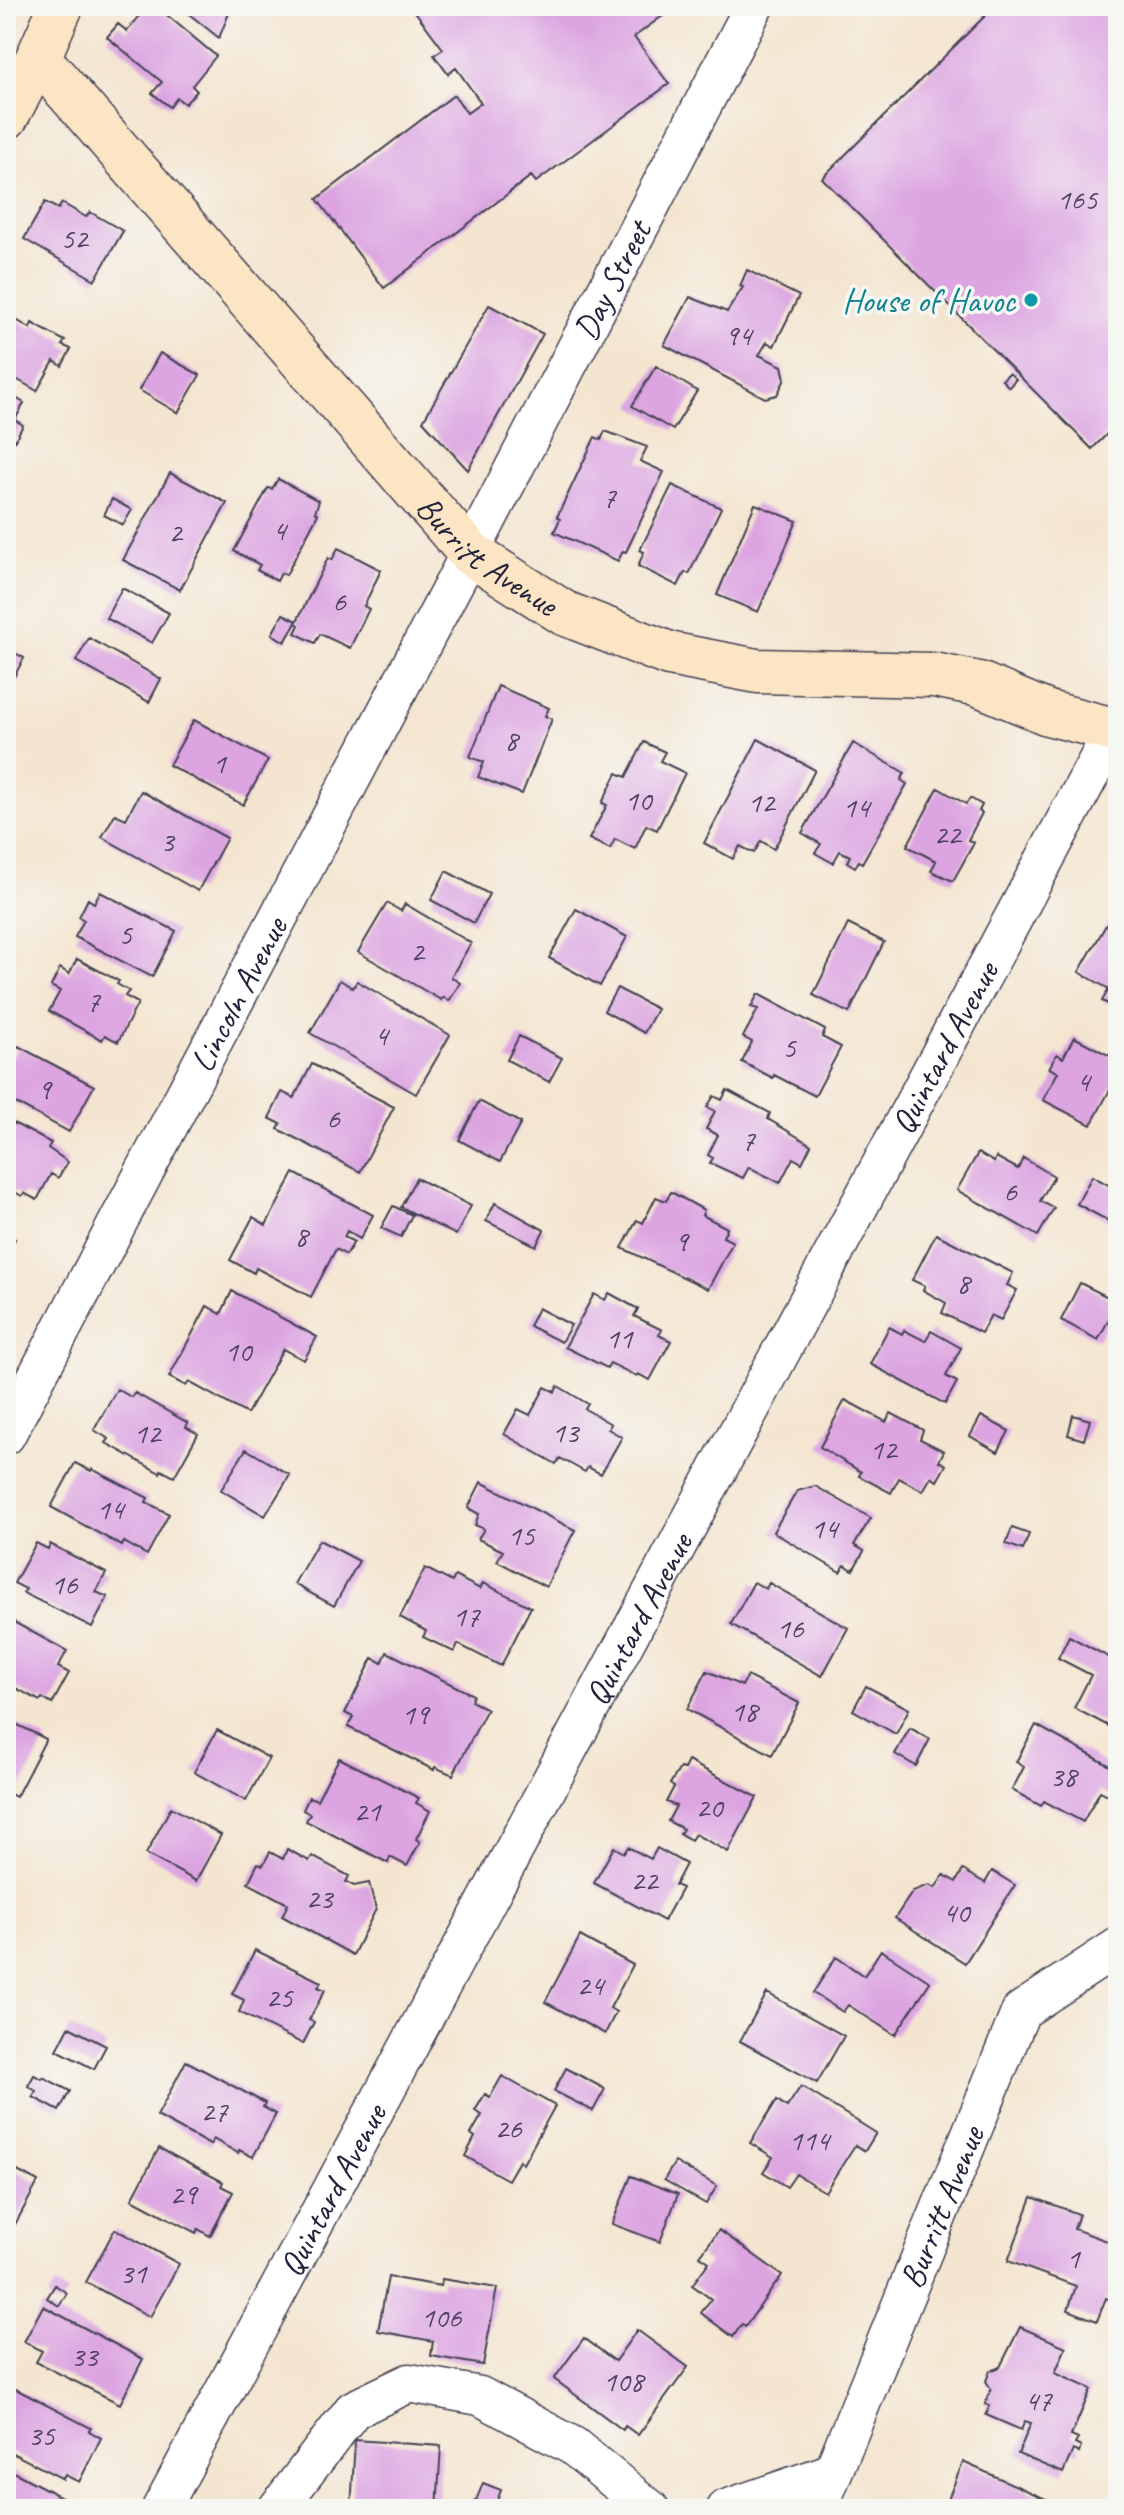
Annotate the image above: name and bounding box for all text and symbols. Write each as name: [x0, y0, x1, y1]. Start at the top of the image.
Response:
house number: 165: [1057, 180, 1099, 218]
street label: Day Street: [564, 211, 662, 347]
house number: 52: [61, 219, 90, 257]
place label: House of Havoc: [842, 279, 1017, 322]
marker: House of Havoc: [1022, 291, 1040, 309]
house number: 94: [725, 316, 754, 354]
house number: 7: [602, 478, 617, 516]
street label: Burritt Avenue: [407, 486, 567, 626]
house number: 4: [272, 511, 288, 549]
house number: 2: [168, 513, 184, 551]
house number: 6: [332, 582, 347, 620]
house number: 8: [504, 721, 520, 759]
house number: 1: [212, 744, 227, 782]
house number: 10: [625, 781, 654, 819]
house number: 12: [748, 783, 777, 821]
house number: 14: [843, 788, 872, 826]
house number: 22: [934, 815, 963, 853]
house number: 3: [160, 822, 176, 860]
street label: Lincoln Avenue: [180, 908, 297, 1079]
house number: 5: [118, 915, 133, 953]
house number: 2: [410, 932, 426, 970]
street label: Quintard Avenue: [881, 953, 1009, 1141]
house number: 7: [86, 982, 101, 1020]
house number: 4: [374, 1016, 390, 1054]
house number: 5: [782, 1028, 797, 1066]
house number: 4: [1076, 1062, 1092, 1100]
house number: 9: [37, 1070, 53, 1108]
house number: 6: [326, 1099, 341, 1137]
house number: 7: [741, 1121, 756, 1159]
house number: 6: [1003, 1172, 1018, 1210]
house number: 8: [294, 1217, 310, 1255]
house number: 9: [674, 1222, 690, 1260]
house number: 8: [956, 1264, 972, 1302]
house number: 11: [606, 1319, 634, 1357]
house number: 10: [225, 1332, 254, 1370]
house number: 13: [552, 1413, 581, 1451]
house number: 12: [134, 1414, 163, 1452]
house number: 12: [870, 1430, 899, 1468]
house number: 14: [97, 1490, 126, 1528]
house number: 14: [811, 1509, 840, 1547]
house number: 15: [508, 1516, 536, 1554]
street label: Quintard Avenue: [575, 1524, 703, 1712]
house number: 16: [51, 1565, 79, 1603]
house number: 17: [453, 1597, 481, 1635]
house number: 16: [777, 1609, 805, 1647]
house number: 18: [731, 1692, 760, 1730]
house number: 19: [402, 1695, 431, 1733]
house number: 38: [1050, 1757, 1079, 1795]
house number: 20: [696, 1788, 725, 1826]
house number: 21: [354, 1792, 382, 1830]
house number: 22: [631, 1861, 660, 1899]
house number: 23: [306, 1879, 335, 1917]
house number: 40: [943, 1893, 972, 1931]
house number: 24: [577, 1966, 606, 2004]
house number: 25: [266, 1978, 294, 2016]
house number: 27: [201, 2092, 229, 2130]
street label: Quintard Avenue: [269, 2095, 397, 2284]
house number: 26: [495, 2109, 523, 2147]
street label: Burritt Avenue: [889, 2119, 994, 2294]
house number: 114: [789, 2121, 832, 2159]
house number: 29: [170, 2175, 199, 2213]
house number: 1: [1066, 2239, 1081, 2277]
house number: 31: [120, 2254, 148, 2292]
house number: 106: [421, 2298, 463, 2336]
house number: 33: [71, 2337, 100, 2375]
house number: 108: [603, 2362, 646, 2400]
house number: 47: [1025, 2381, 1053, 2419]
house number: 35: [28, 2416, 56, 2454]

